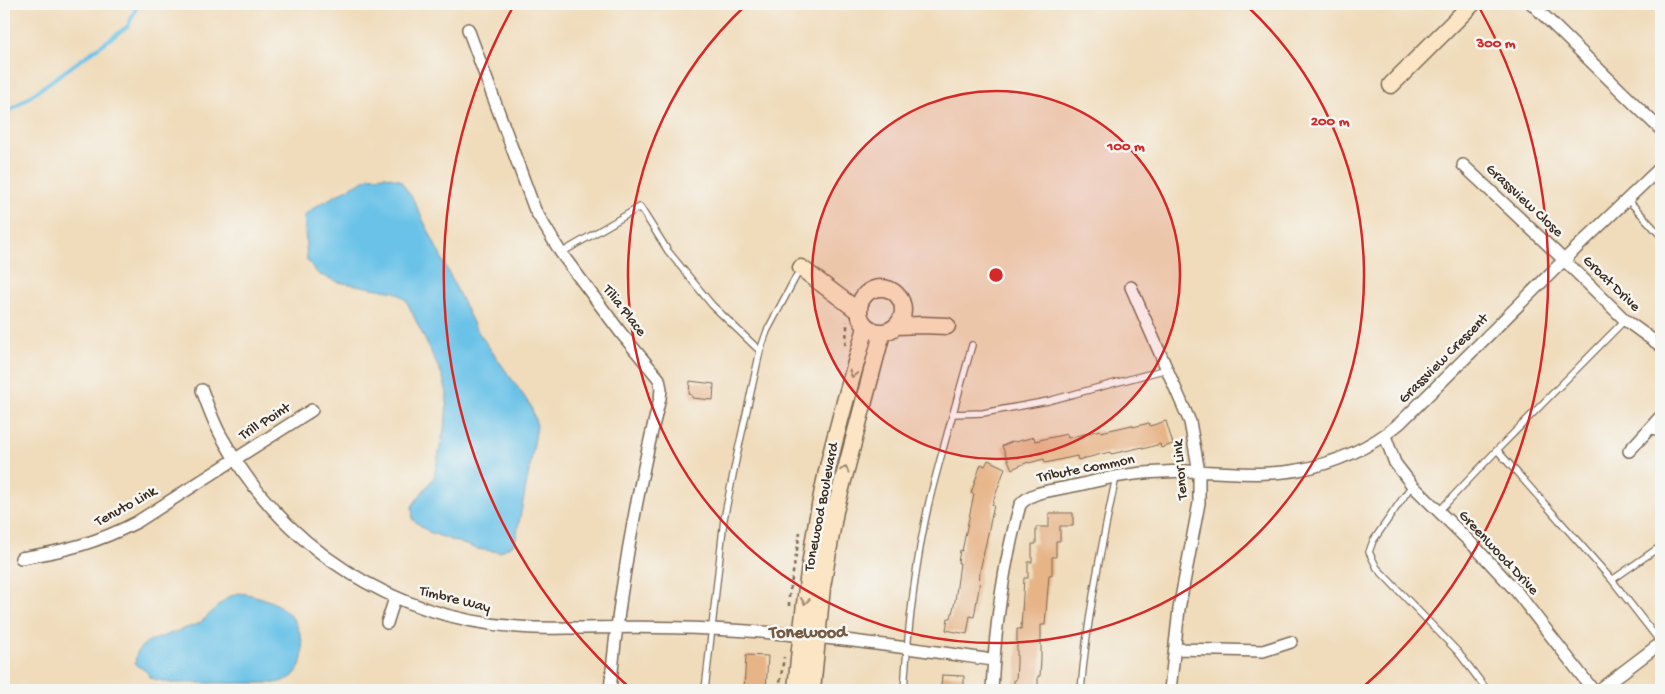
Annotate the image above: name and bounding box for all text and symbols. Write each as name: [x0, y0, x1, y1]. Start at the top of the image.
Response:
text: 300 m: [1475, 35, 1516, 53]
text: 200 m: [1311, 113, 1350, 131]
text: 100 m: [1106, 138, 1145, 156]
street label: Grassview Close: [1482, 161, 1567, 242]
street label: Groat Drive: [1578, 252, 1644, 316]
centre of rings: [987, 266, 1005, 284]
street label: Tilia Place: [598, 281, 650, 340]
street label: Grassview Crescent: [1395, 309, 1494, 408]
one-way arrow: [848, 370, 859, 379]
street label: Trill Point: [235, 398, 296, 445]
street label: Tenor Link: [1169, 438, 1193, 502]
street label: Tonewood Boulevard: [801, 440, 844, 574]
street label: Tribute Common: [1035, 451, 1136, 487]
one-way arrow: [840, 466, 850, 474]
street label: Tenuto Link: [91, 482, 161, 532]
street label: Greenwood Drive: [1454, 507, 1542, 599]
street label: Timbre Way: [417, 582, 493, 618]
one-way arrow: [800, 598, 811, 606]
district label: Tonewood: [767, 623, 849, 644]

